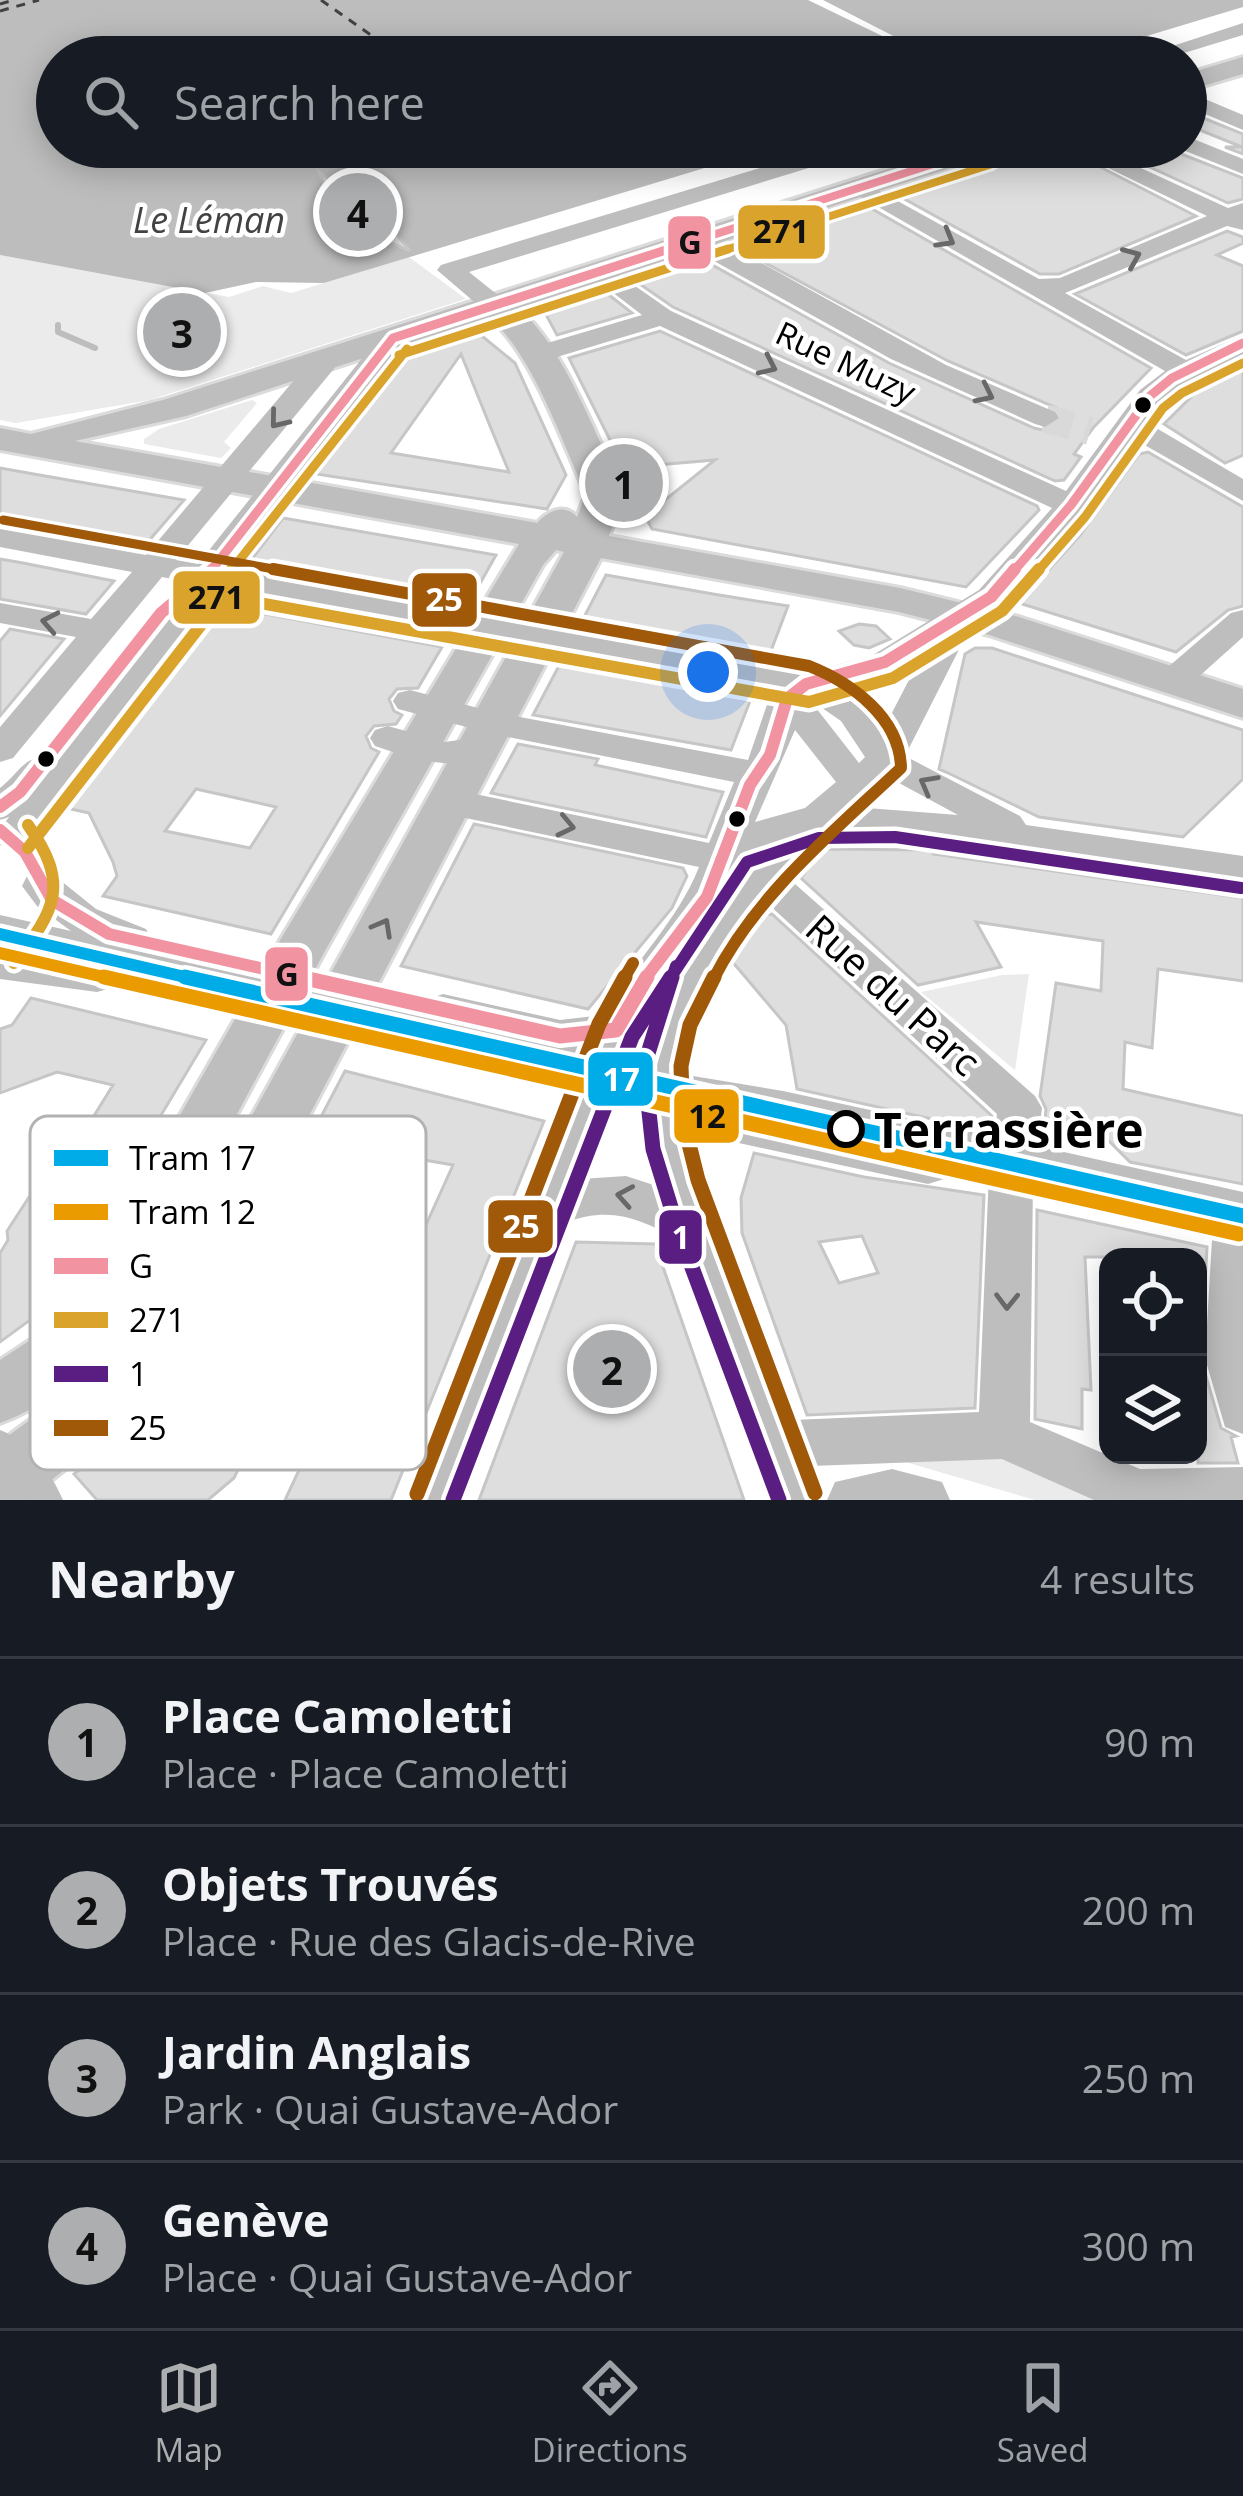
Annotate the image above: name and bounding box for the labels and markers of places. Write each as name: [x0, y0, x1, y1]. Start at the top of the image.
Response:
pin: 4: [319, 167, 397, 257]
pin: 3: [143, 287, 221, 377]
unlabelled marker: [1132, 394, 1154, 416]
pin: 1: [585, 438, 663, 528]
unlabelled marker: [35, 748, 57, 770]
unlabelled marker: [726, 808, 748, 830]
place label: Terrassière: [874, 1097, 1144, 1162]
marker: Terrassière: [829, 1112, 863, 1146]
pin: 2: [573, 1324, 651, 1414]

